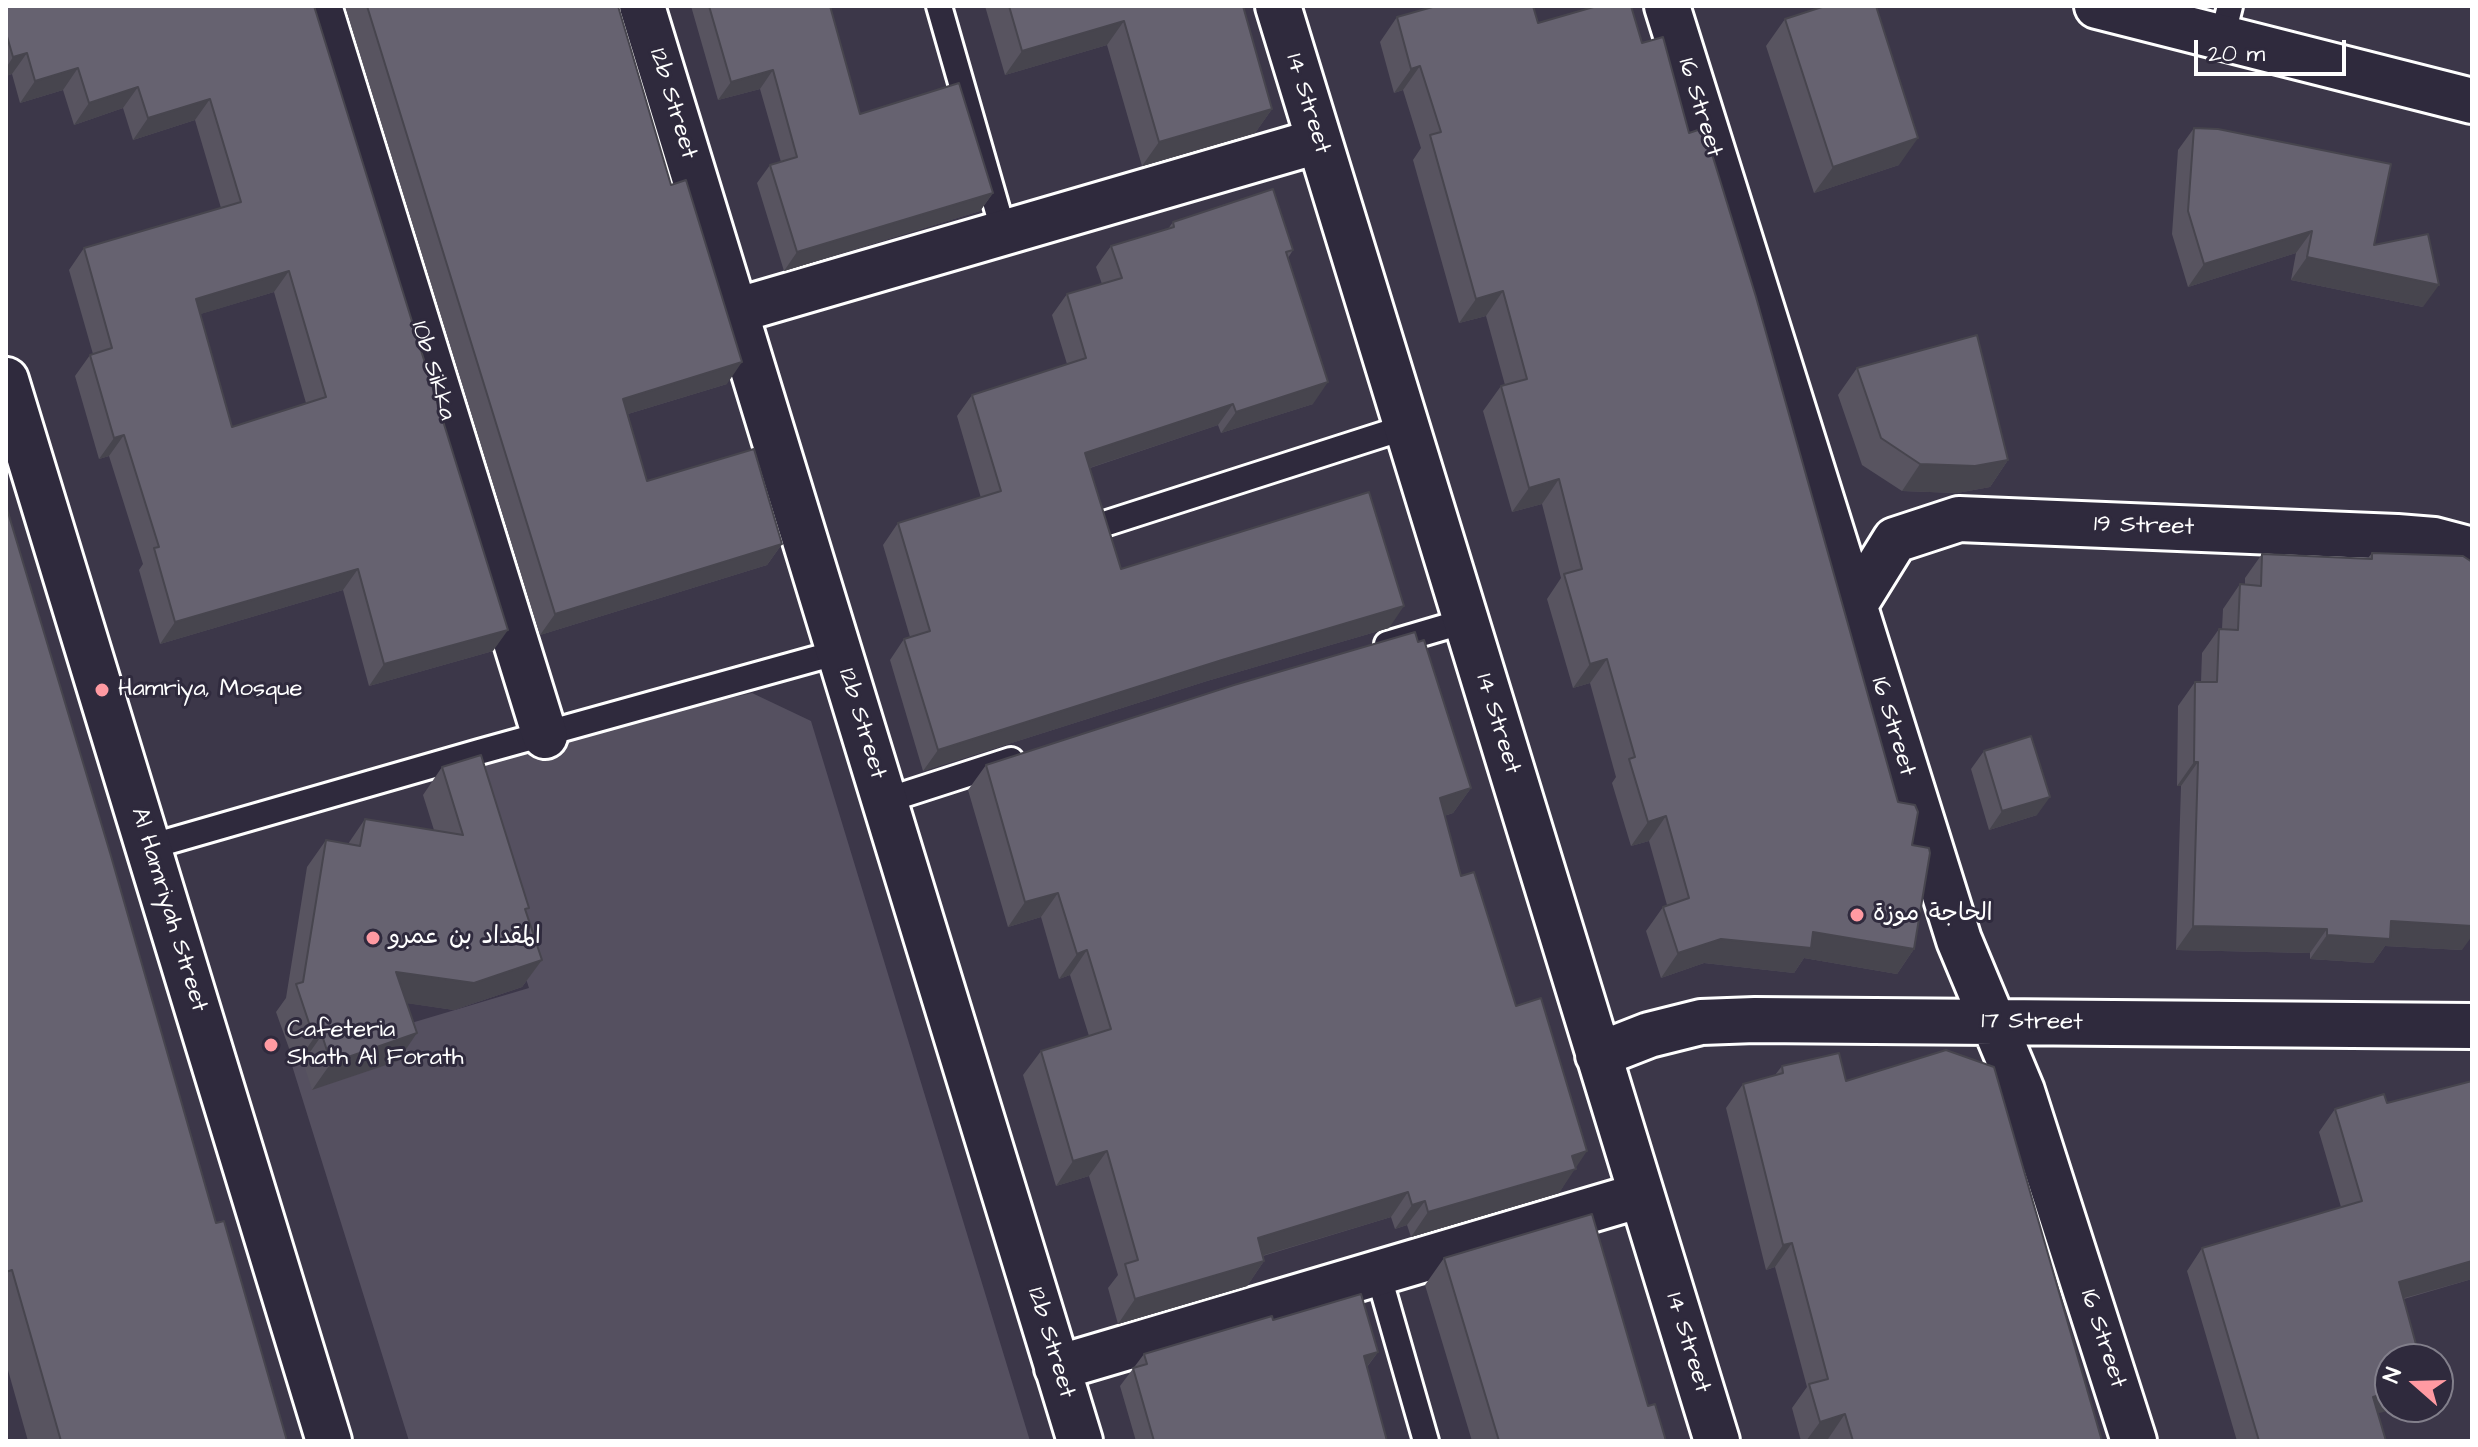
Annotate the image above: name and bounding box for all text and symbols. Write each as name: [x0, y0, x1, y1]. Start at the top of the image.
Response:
scale bar: [2198, 24, 2350, 74]
text: 20 m: [2208, 37, 2265, 71]
street label: 12b Street: [642, 45, 702, 163]
street label: 14 Street: [1278, 51, 1336, 157]
street label: 16 Street: [1670, 55, 1728, 161]
street label: 10b Sikka: [403, 318, 461, 424]
street label: 19 Street: [2093, 511, 2195, 543]
street label: 12b Street: [831, 665, 891, 783]
street label: 14 Street: [1468, 671, 1526, 777]
street label: 16 Street: [1863, 674, 1921, 780]
place label: Hamriya, Mosque: [118, 676, 302, 704]
marker: Hamriya, Mosque: [93, 681, 111, 699]
street label: Al Hamriyah Street: [123, 804, 213, 1016]
place label: الحاجة موزة: [1873, 901, 1993, 929]
marker: الحاجة موزة: [1848, 906, 1866, 924]
place label: المقداد بن عمرو: [389, 924, 541, 952]
marker: المقداد بن عمرو: [364, 929, 382, 947]
street label: 17 Street: [1981, 1008, 2083, 1038]
place label: Cafeteria Shath Al Forath: [287, 1017, 464, 1073]
marker: Cafeteria Shath Al Forath: [262, 1036, 280, 1054]
street label: 12b Street: [1020, 1284, 1080, 1402]
street label: 16 Street: [2073, 1286, 2131, 1392]
street label: 14 Street: [1658, 1290, 1716, 1396]
north arrow: [2374, 1343, 2454, 1423]
text: N: [2376, 1364, 2410, 1387]

